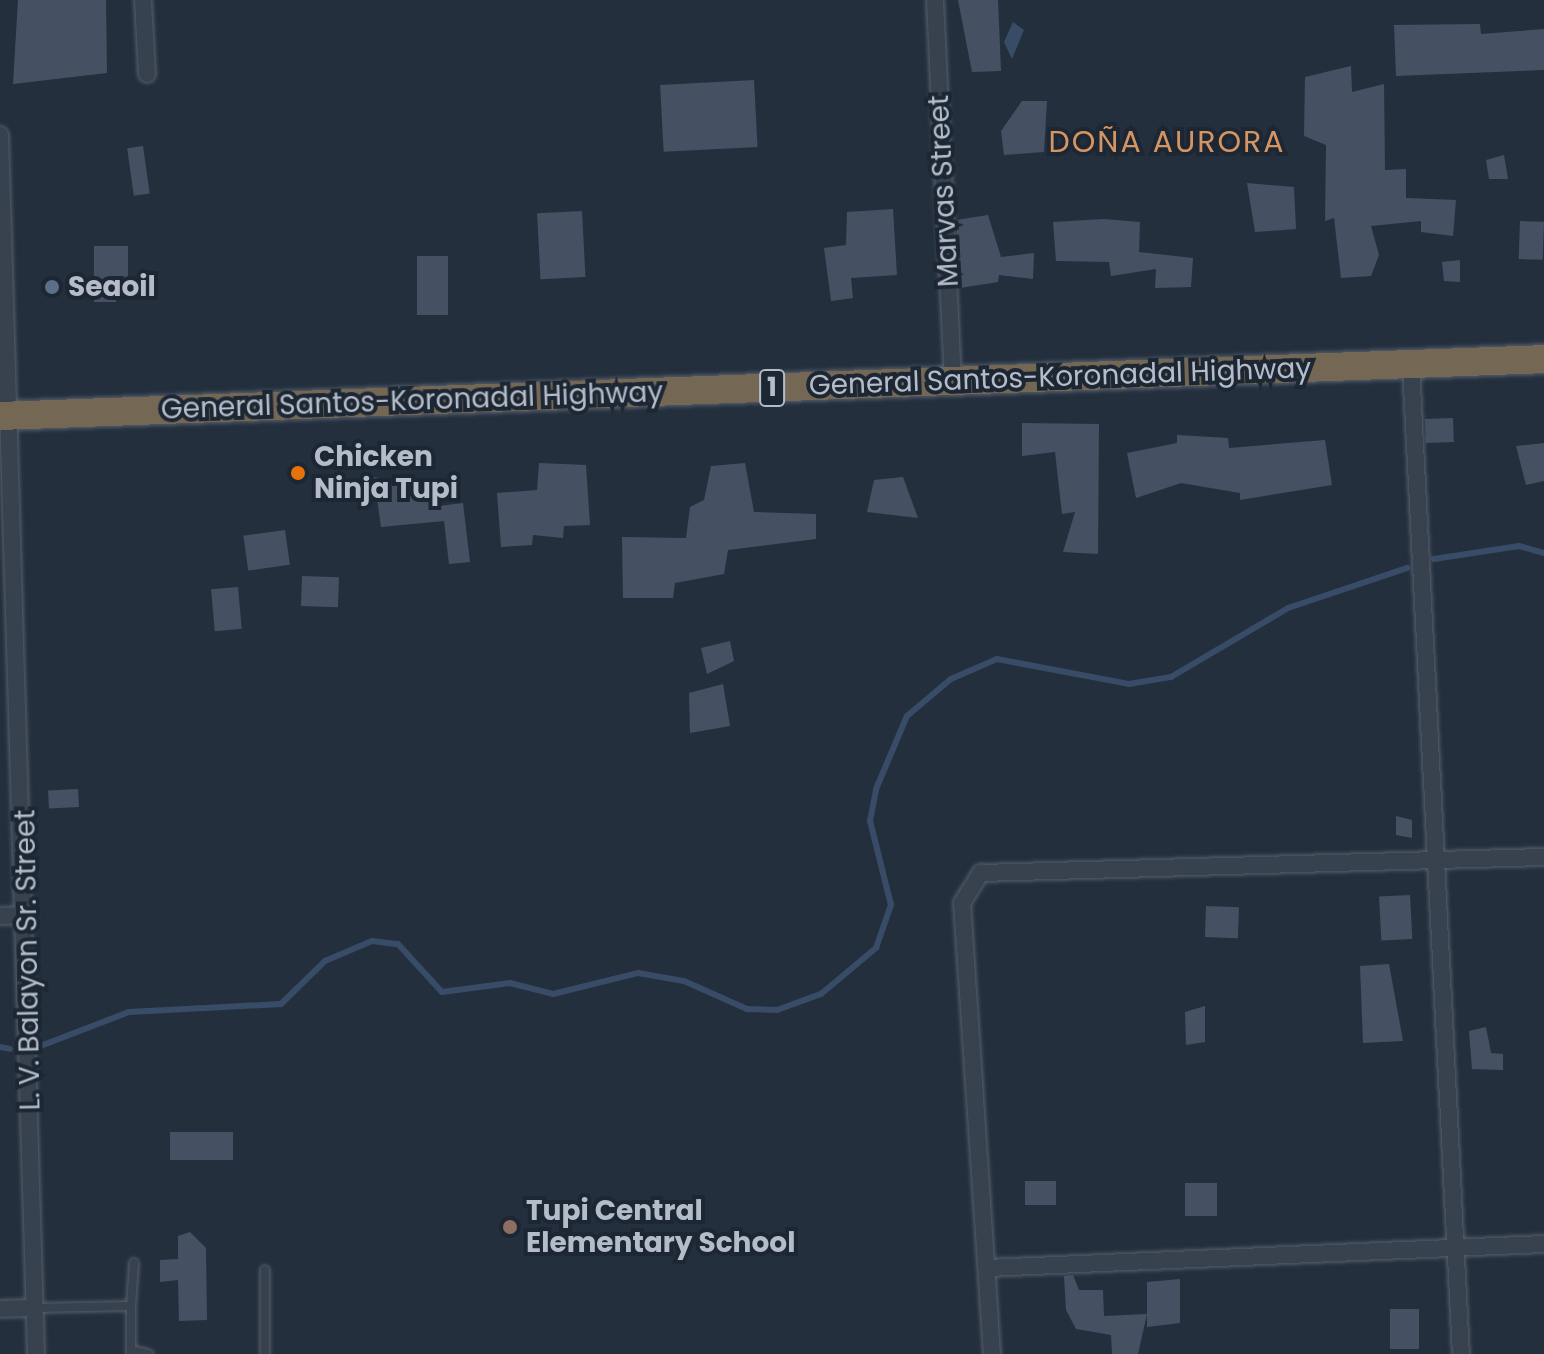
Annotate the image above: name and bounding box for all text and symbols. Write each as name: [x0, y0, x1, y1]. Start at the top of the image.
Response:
street label: Marvas Street: [922, 94, 966, 288]
district label: DOÑA AURORA: [1049, 124, 1285, 160]
place label: Seaoil: [68, 270, 156, 304]
marker: Seaoil: [43, 278, 61, 296]
street label: General Santos-Koronadal Highway: [808, 351, 1312, 403]
road number: 1: [758, 366, 786, 410]
street label: General Santos-Koronadal Highway: [160, 375, 664, 427]
place label: Chicken Ninja Tupi: [314, 440, 458, 506]
marker: Chicken Ninja Tupi: [289, 464, 307, 482]
street label: L. V. Balayon Sr. Street: [9, 809, 47, 1111]
place label: Tupi Central Elementary School: [526, 1194, 795, 1260]
marker: Tupi Central Elementary School: [501, 1218, 519, 1236]

